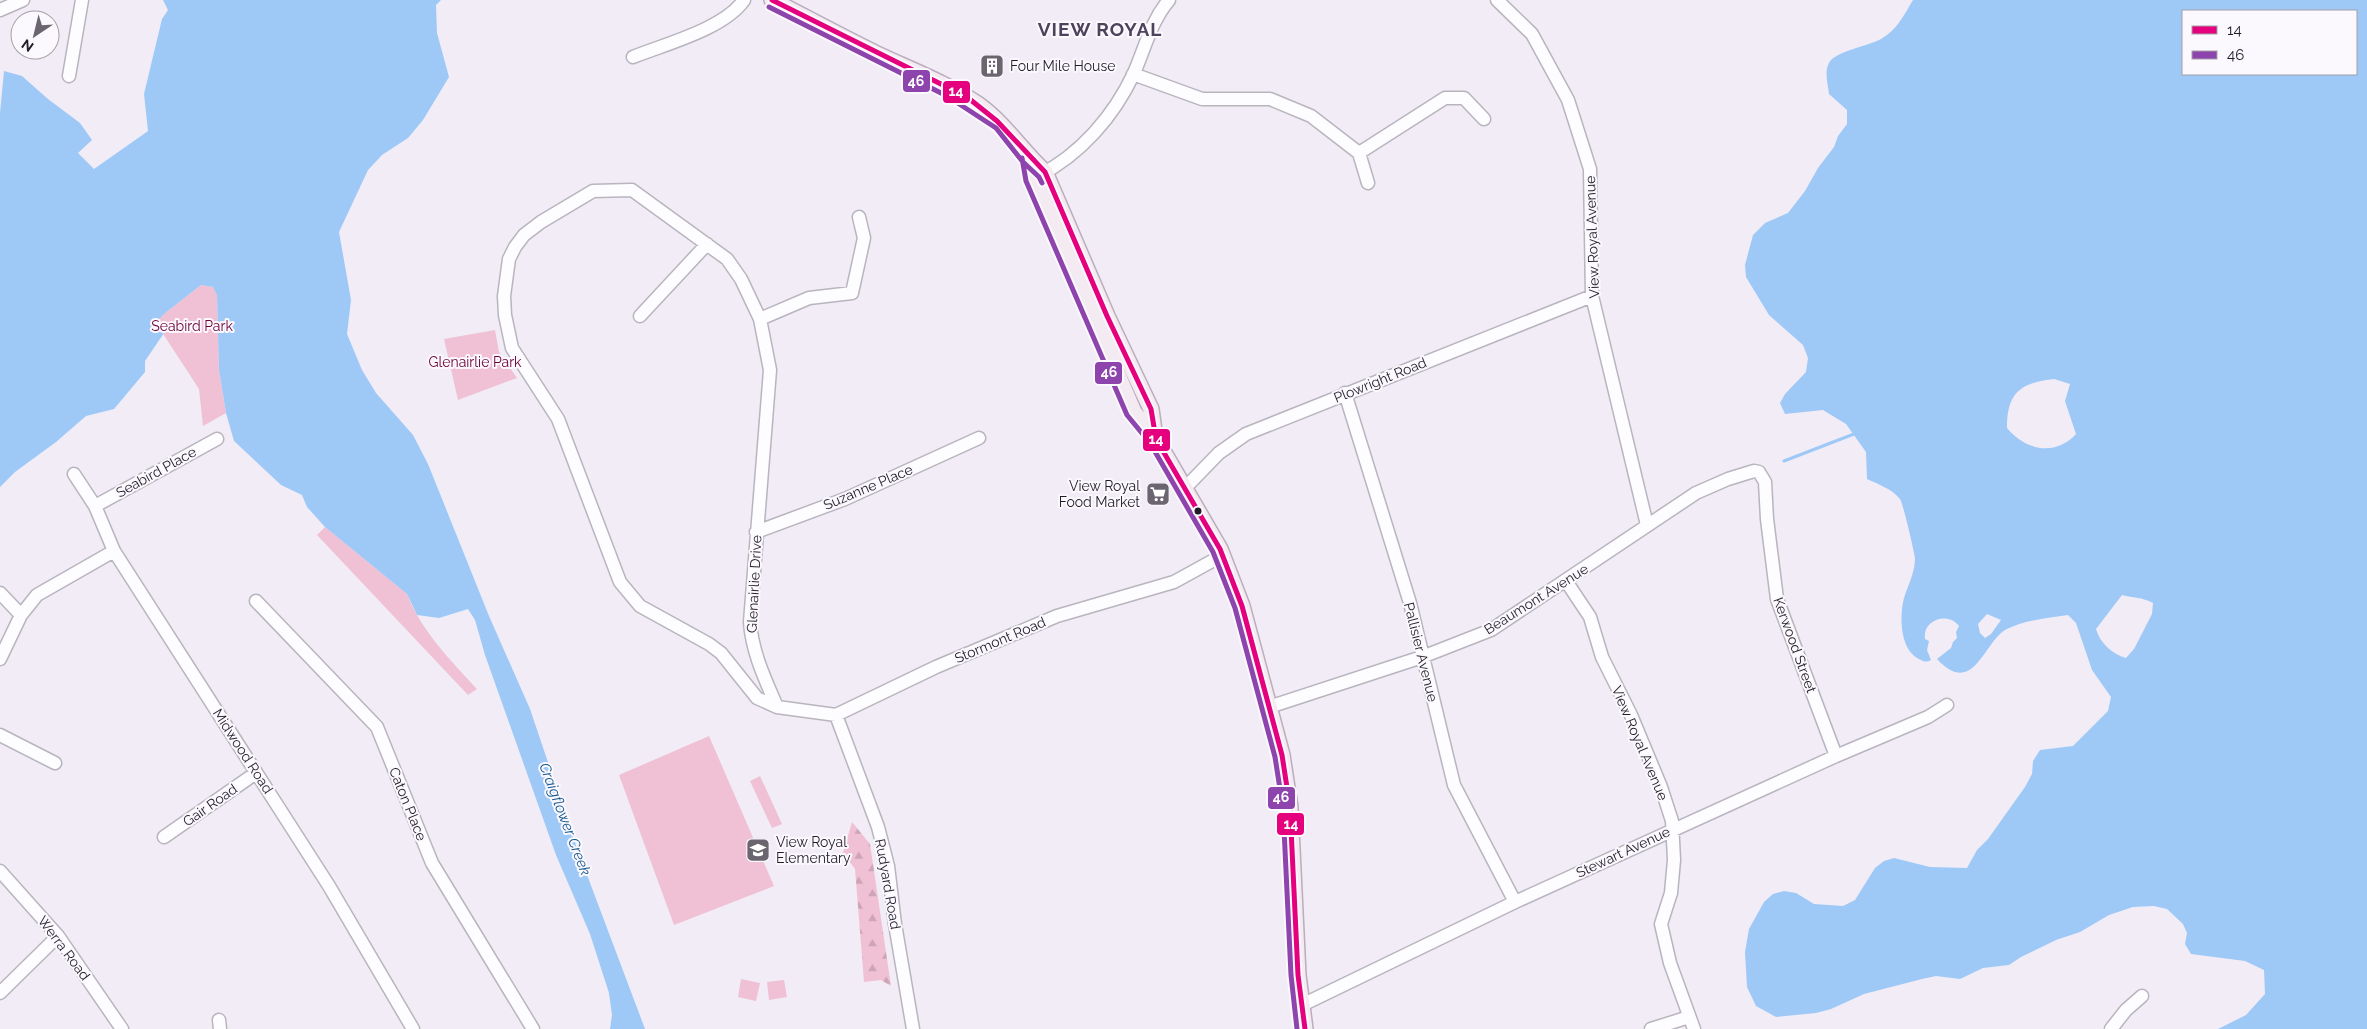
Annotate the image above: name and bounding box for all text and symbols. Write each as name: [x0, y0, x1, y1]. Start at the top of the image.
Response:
north arrow: [10, 10, 60, 60]
legend: [2182, 10, 2357, 75]
district label: VIEW ROYAL: [1038, 18, 1162, 40]
text: 14: [2227, 21, 2242, 39]
text: N: [19, 36, 37, 55]
text: 46: [2227, 46, 2244, 64]
building icon: Four Mile House: [979, 53, 1005, 79]
place label: Four Mile House: [1010, 58, 1115, 74]
line badge: 46: [902, 69, 931, 93]
text: 46: [908, 73, 924, 89]
line badge: 14: [942, 80, 971, 104]
text: 14: [949, 83, 963, 99]
street label: View Royal Avenue: [1582, 175, 1602, 299]
park label: Seabird Park: [151, 318, 233, 334]
park label: Glenairlie Park: [428, 354, 522, 370]
street label: Plowright Road: [1331, 354, 1429, 406]
line badge: 46: [1094, 361, 1123, 385]
text: 46: [1101, 364, 1117, 380]
line badge: 14: [1142, 428, 1171, 452]
text: 14: [1149, 431, 1163, 447]
street label: Seabird Place: [113, 443, 199, 501]
street label: Suzanne Place: [821, 461, 915, 513]
place label: View Royal Food Market: [1059, 478, 1140, 510]
supermarket icon: View Royal Food Market: [1145, 481, 1171, 507]
unlabelled marker: [1193, 506, 1203, 516]
street label: Glenairlie Drive: [743, 535, 765, 633]
street label: Beaumont Avenue: [1481, 560, 1591, 638]
street label: Kerwood Street: [1770, 595, 1820, 695]
street label: Pallisier Avenue: [1401, 601, 1441, 703]
street label: Stormont Road: [952, 614, 1048, 666]
street label: View Royal Avenue: [1609, 683, 1671, 803]
street label: Midwood Road: [210, 706, 276, 796]
water label: Craigflower Creek: [535, 760, 595, 878]
street label: Caton Place: [386, 765, 430, 843]
street label: Gair Road: [180, 781, 240, 829]
line badge: 46: [1267, 786, 1296, 810]
text: 46: [1273, 789, 1289, 805]
line badge: 14: [1276, 812, 1305, 836]
text: 14: [1284, 816, 1298, 832]
street label: Stewart Avenue: [1574, 823, 1672, 881]
place label: View Royal Elementary: [776, 834, 851, 866]
school or university icon: View Royal Elementary: [745, 837, 771, 863]
street label: Rudyard Road: [872, 837, 904, 931]
street label: Werra Road: [35, 913, 93, 983]

